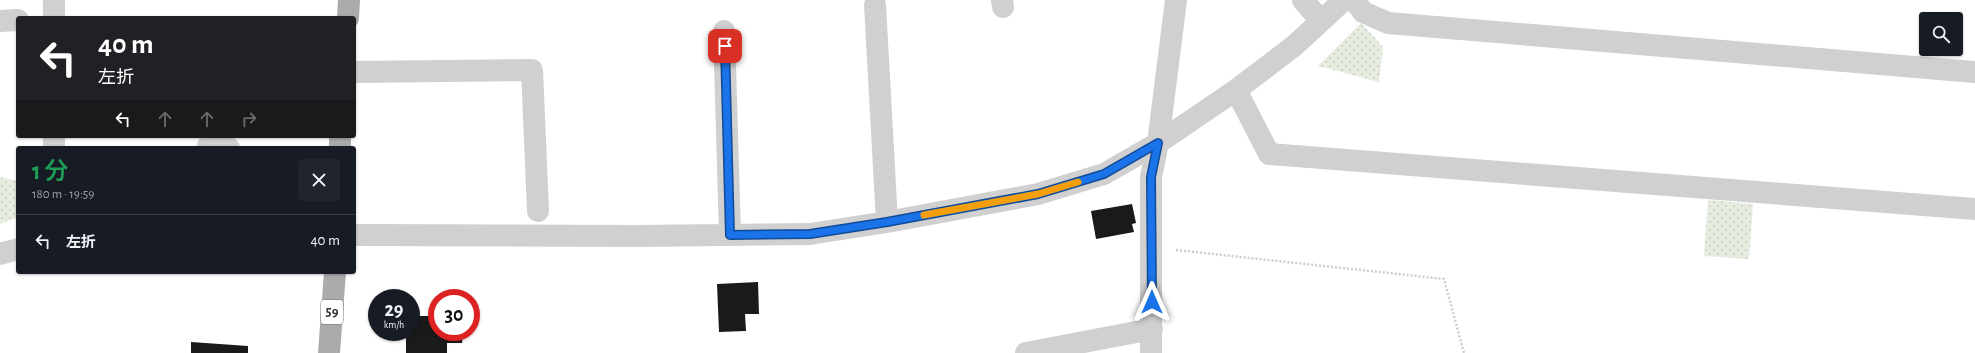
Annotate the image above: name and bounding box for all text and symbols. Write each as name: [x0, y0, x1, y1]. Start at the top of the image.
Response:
map controls: [1919, 12, 1963, 56]
button: search: [1919, 12, 1963, 56]
pin: [708, 29, 742, 63]
text: 40 m: [98, 31, 154, 59]
icon: left: [32, 32, 84, 84]
icon: arrive: [714, 35, 736, 57]
text: 左折: [98, 69, 134, 87]
icon: left: [112, 108, 134, 130]
icon: ahead: [154, 108, 176, 130]
icon: ahead: [196, 108, 218, 130]
icon: right: [238, 108, 260, 130]
button: close: [298, 159, 340, 201]
text: 1 分: [32, 160, 68, 184]
text: 180 m · 19:59: [32, 188, 94, 201]
icon: left: [32, 230, 54, 252]
text: 40 m: [310, 233, 340, 248]
text: 左折: [66, 235, 96, 250]
position arrow: [1131, 281, 1173, 323]
speed limit sign: 30: [428, 289, 480, 341]
road number: 59: [321, 300, 343, 324]
text: 29: [384, 300, 404, 320]
text: km/h: [384, 320, 404, 330]

